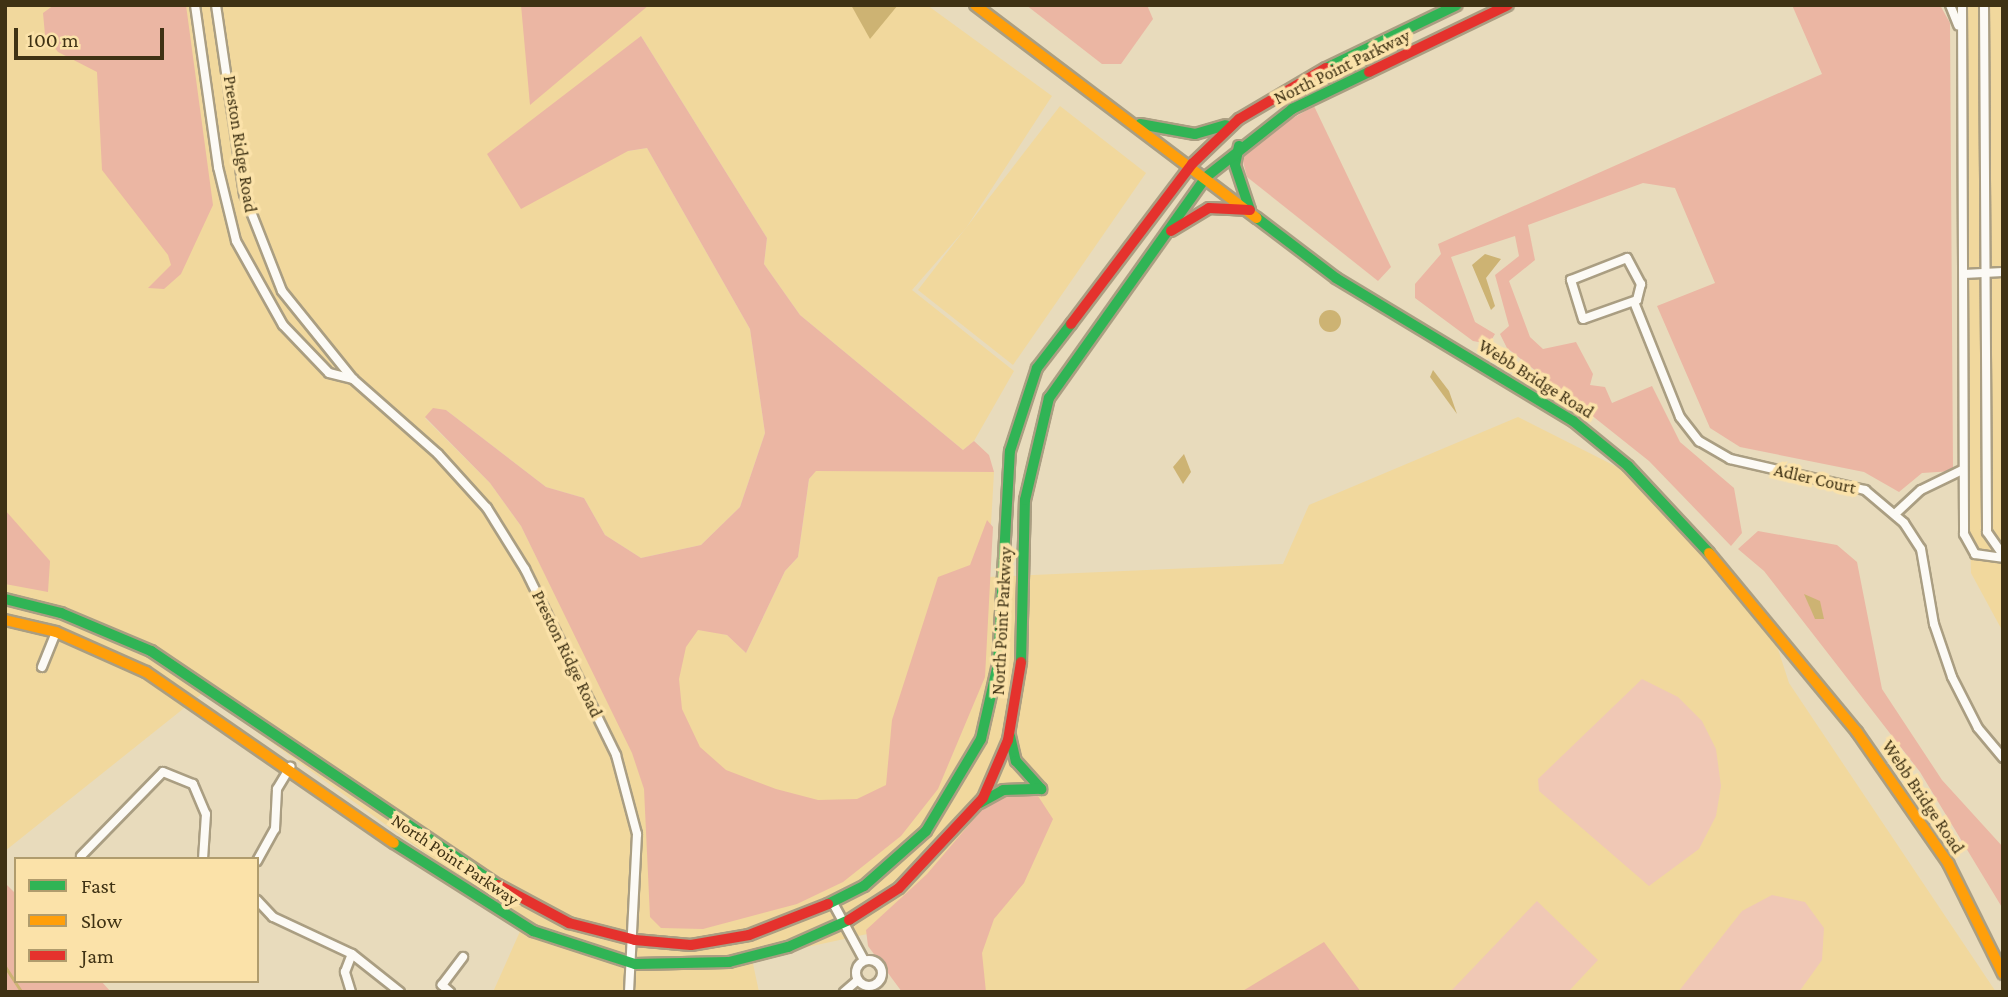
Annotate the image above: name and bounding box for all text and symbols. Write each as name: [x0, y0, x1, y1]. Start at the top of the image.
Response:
scale bar: [18, 14, 168, 58]
street label: North Point Parkway: [1270, 25, 1414, 109]
text: 100 m: [27, 28, 79, 52]
street label: Preston Ridge Road: [219, 74, 261, 214]
street label: Webb Bridge Road: [1474, 335, 1598, 423]
street label: Adler Court: [1772, 459, 1858, 499]
street label: North Point Parkway: [987, 546, 1017, 696]
street label: Preston Ridge Road: [527, 587, 607, 721]
street label: Webb Bridge Road: [1877, 736, 1969, 858]
street label: North Point Parkway: [387, 809, 523, 911]
legend: [14, 857, 259, 983]
text: Fast: [81, 874, 116, 898]
text: Slow: [81, 909, 122, 933]
text: Jam: [81, 944, 114, 968]

